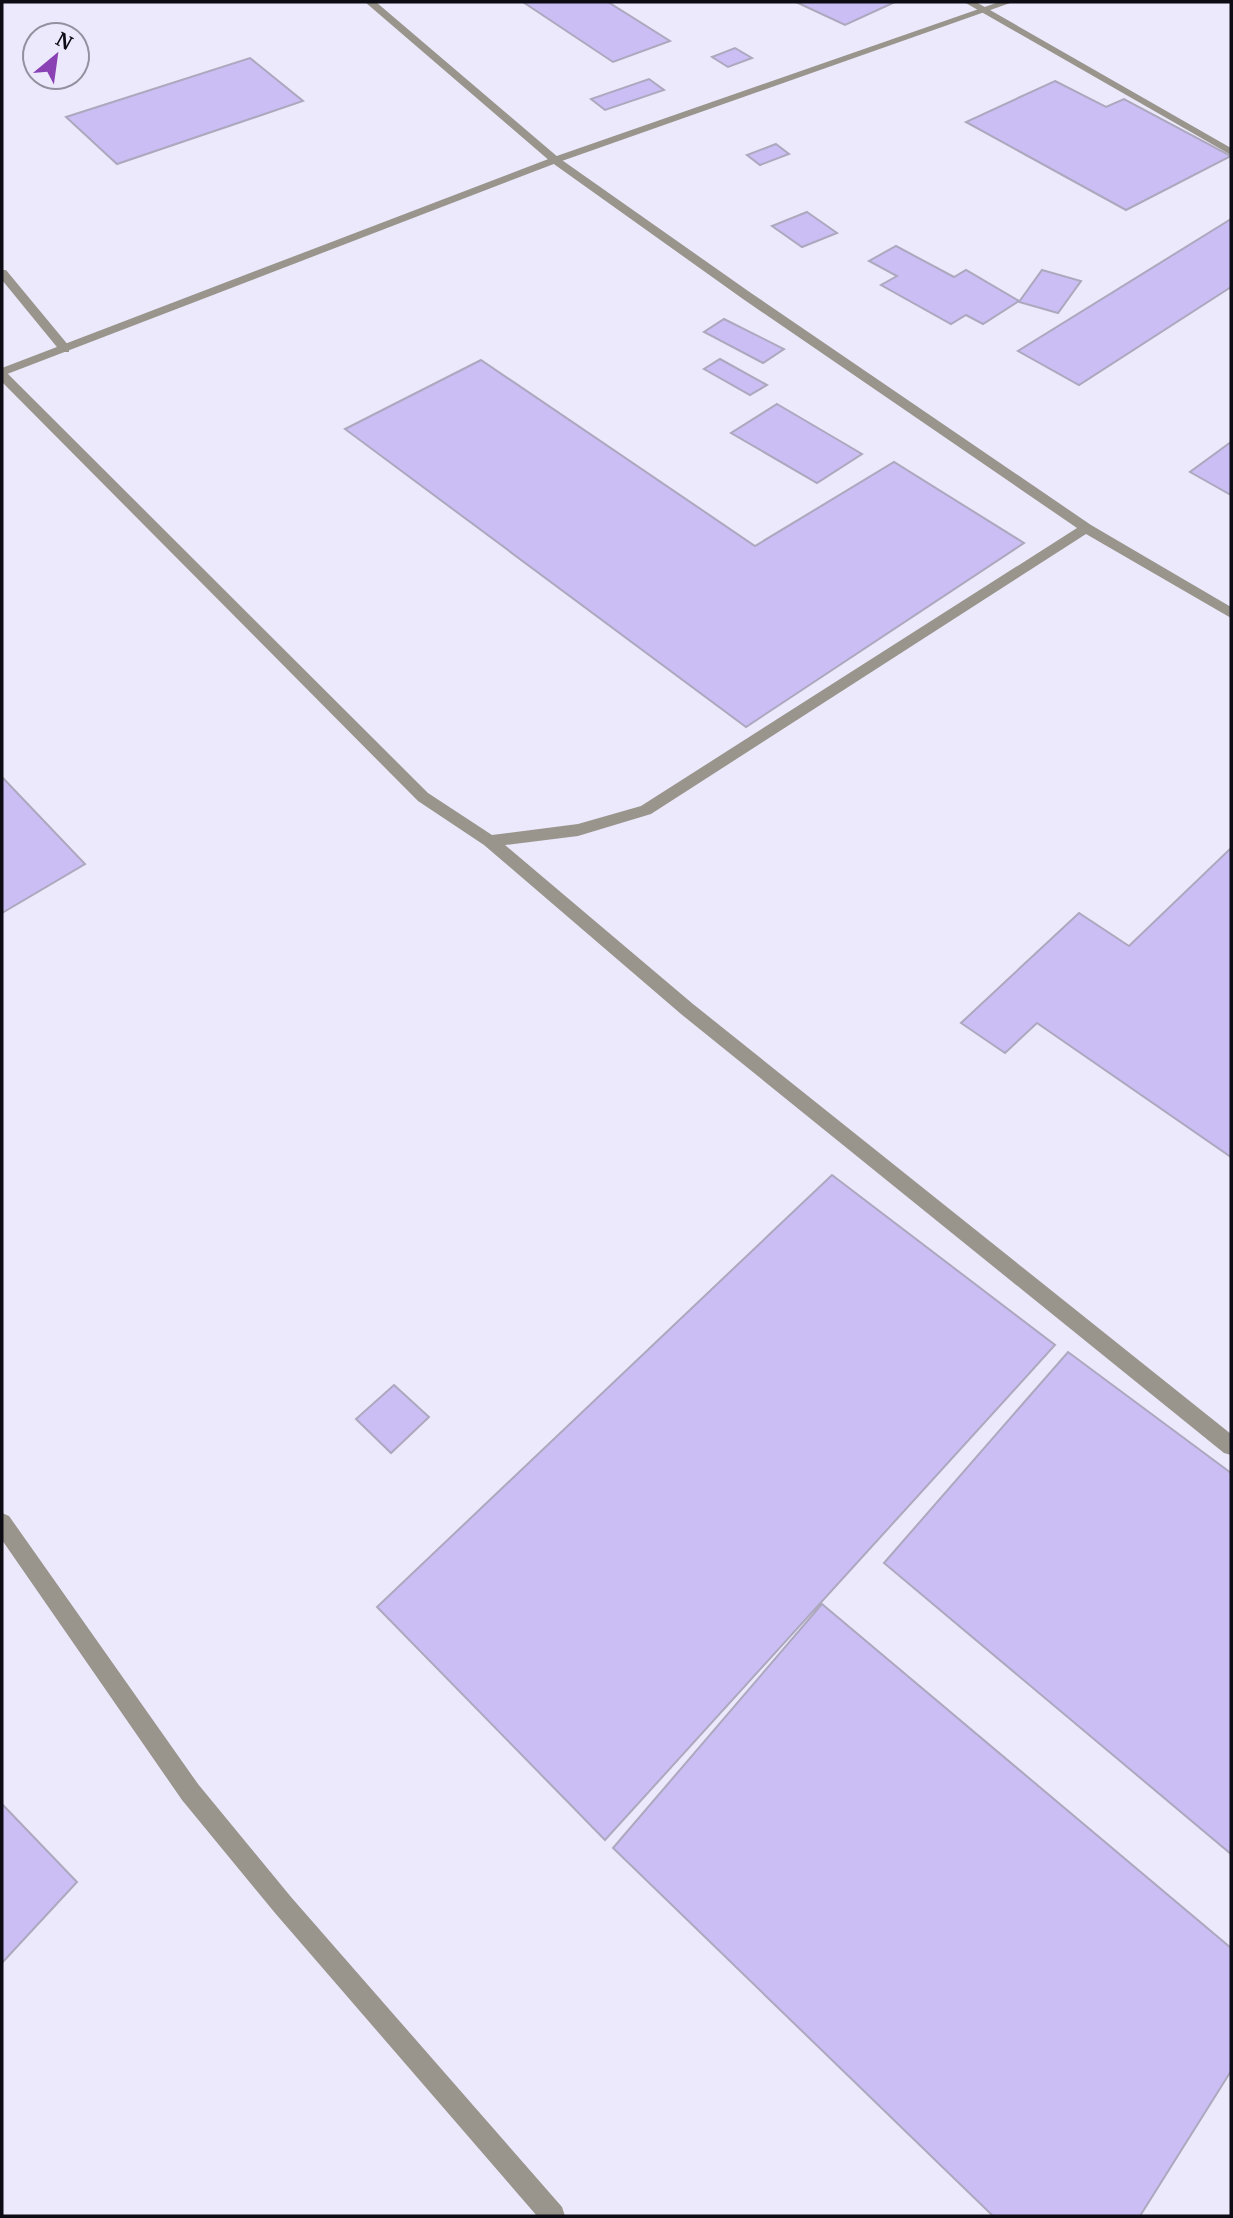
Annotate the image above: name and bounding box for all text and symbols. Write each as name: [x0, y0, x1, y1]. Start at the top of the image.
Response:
north arrow: [21, 21, 91, 91]
text: N: [52, 27, 77, 55]

